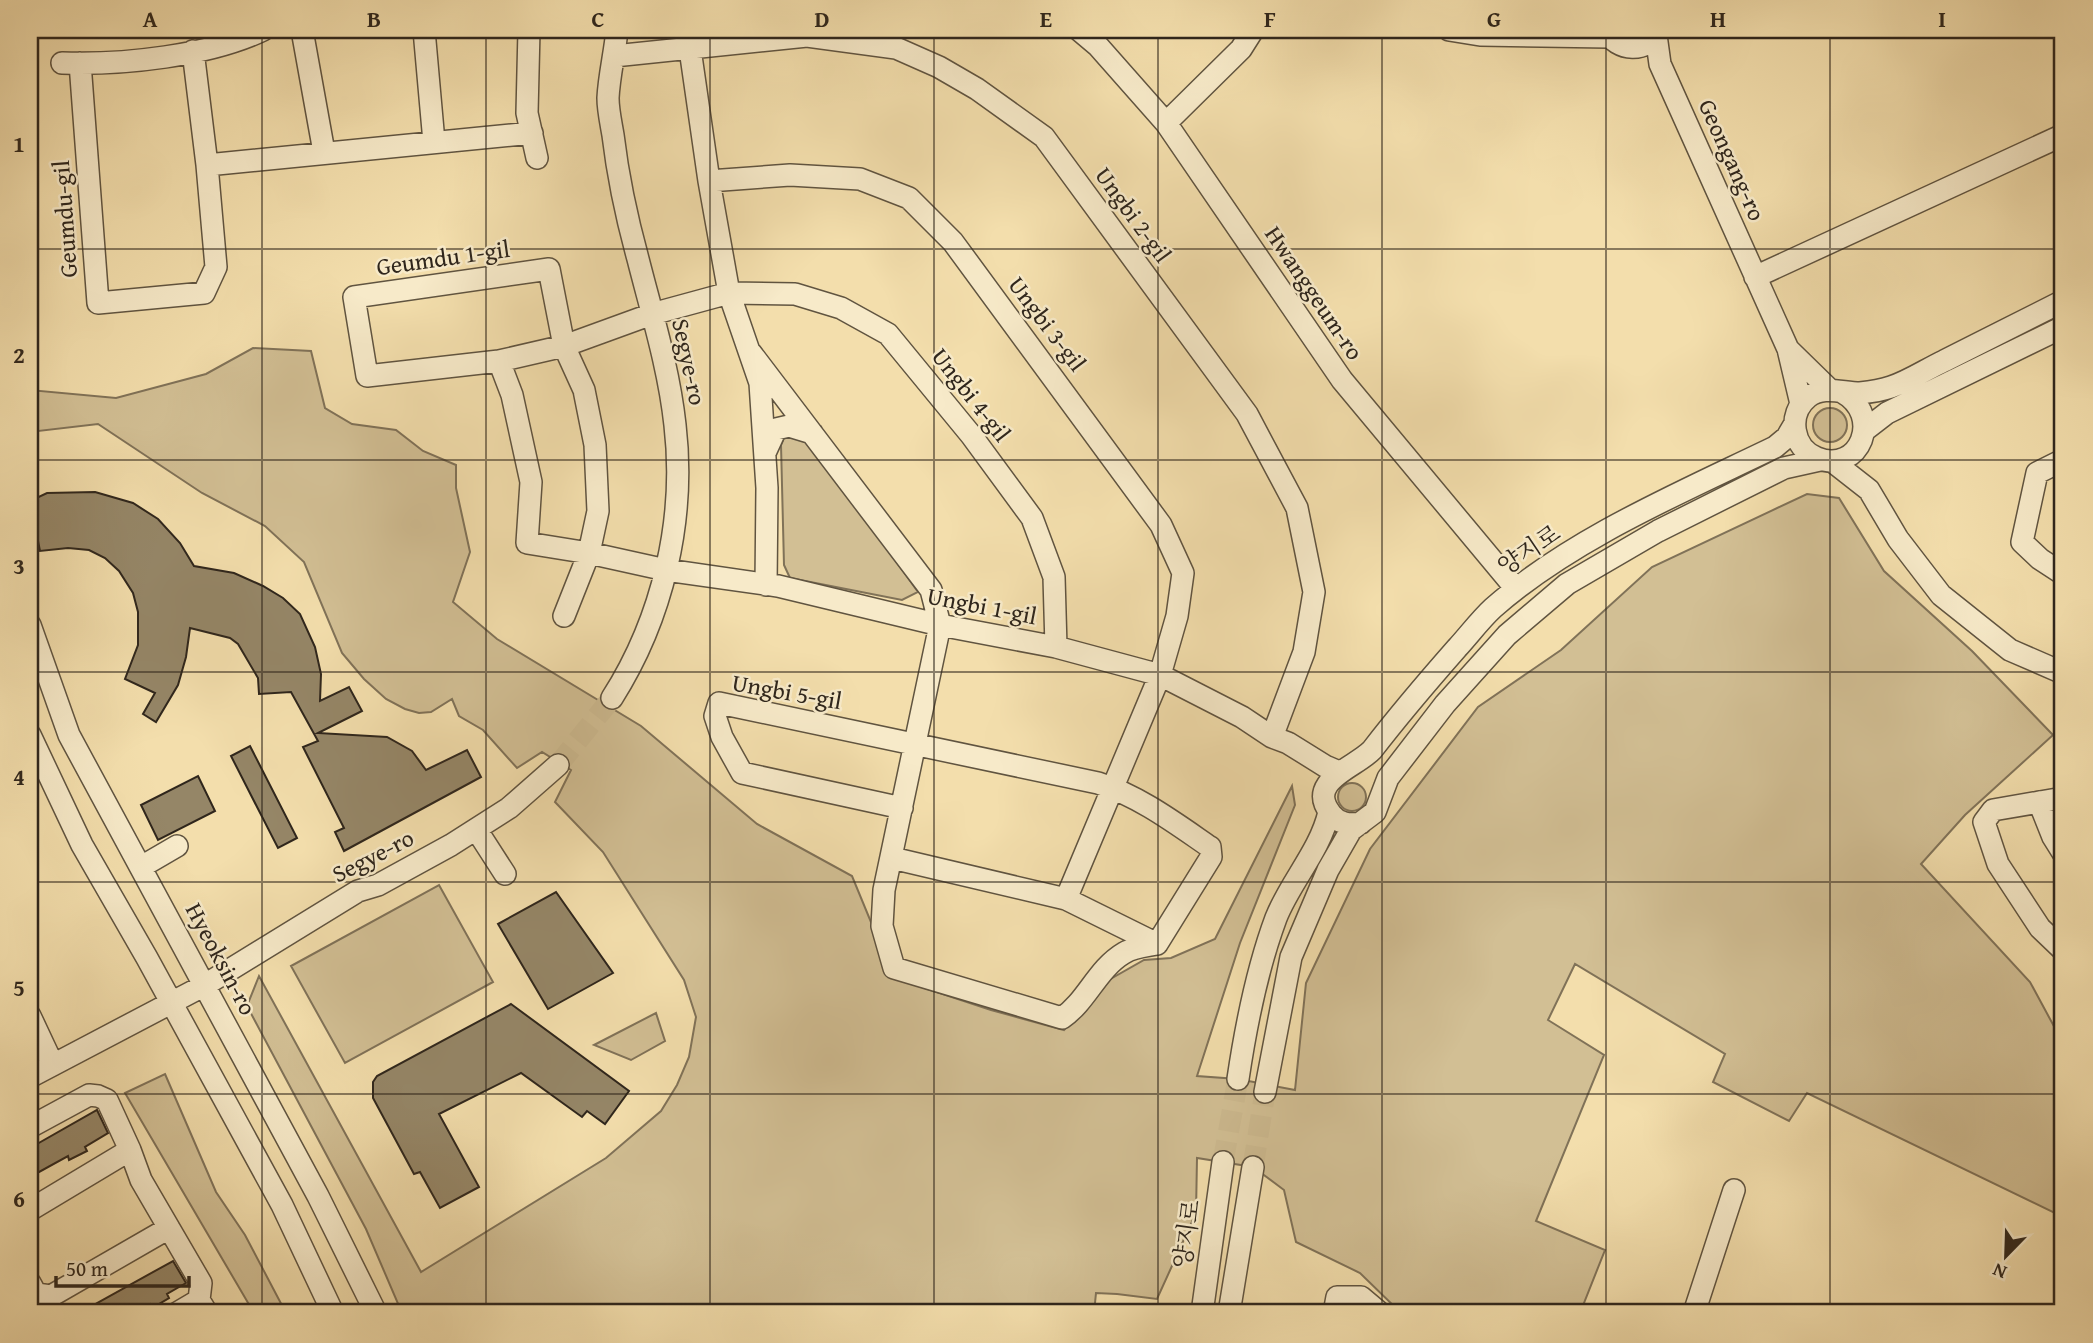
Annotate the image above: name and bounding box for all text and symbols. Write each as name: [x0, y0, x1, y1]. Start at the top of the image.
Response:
text: A: [143, 2, 158, 35]
text: B: [367, 2, 381, 35]
text: C: [591, 2, 605, 35]
text: D: [815, 2, 830, 35]
text: E: [1040, 2, 1052, 35]
text: F: [1264, 2, 1276, 35]
text: G: [1487, 2, 1501, 35]
text: H: [1710, 2, 1726, 35]
text: I: [1938, 2, 1946, 35]
street label: Geongang-ro: [1690, 93, 1775, 226]
text: 1: [13, 127, 25, 160]
street label: Geumdu-gil: [43, 159, 86, 279]
street label: Ungbi 2-gil: [1087, 160, 1180, 270]
street label: Hwanggeum-ro: [1257, 219, 1372, 367]
street label: Geumdu 1-gil: [374, 231, 512, 284]
street label: Ungbi 3-gil: [1000, 269, 1095, 379]
street label: Segye-ro: [663, 315, 716, 408]
text: 2: [13, 338, 25, 371]
street label: Ungbi 4-gil: [923, 340, 1019, 449]
street label: 양지로: [1490, 516, 1567, 584]
text: 3: [13, 549, 25, 582]
street label: Ungbi 1-gil: [924, 578, 1040, 633]
street label: Ungbi 5-gil: [729, 665, 845, 718]
text: 4: [13, 760, 25, 793]
street label: Segye-ro: [326, 820, 420, 891]
street label: Hyeoksin-ro: [177, 896, 266, 1021]
text: 5: [13, 971, 25, 1004]
text: 6: [13, 1182, 25, 1215]
street label: 양지로: [1164, 1197, 1209, 1271]
north arrow: [1970, 1220, 2040, 1290]
scale bar: [56, 1245, 189, 1289]
text: 50 m: [66, 1253, 108, 1284]
text: N: [1988, 1256, 2011, 1287]

